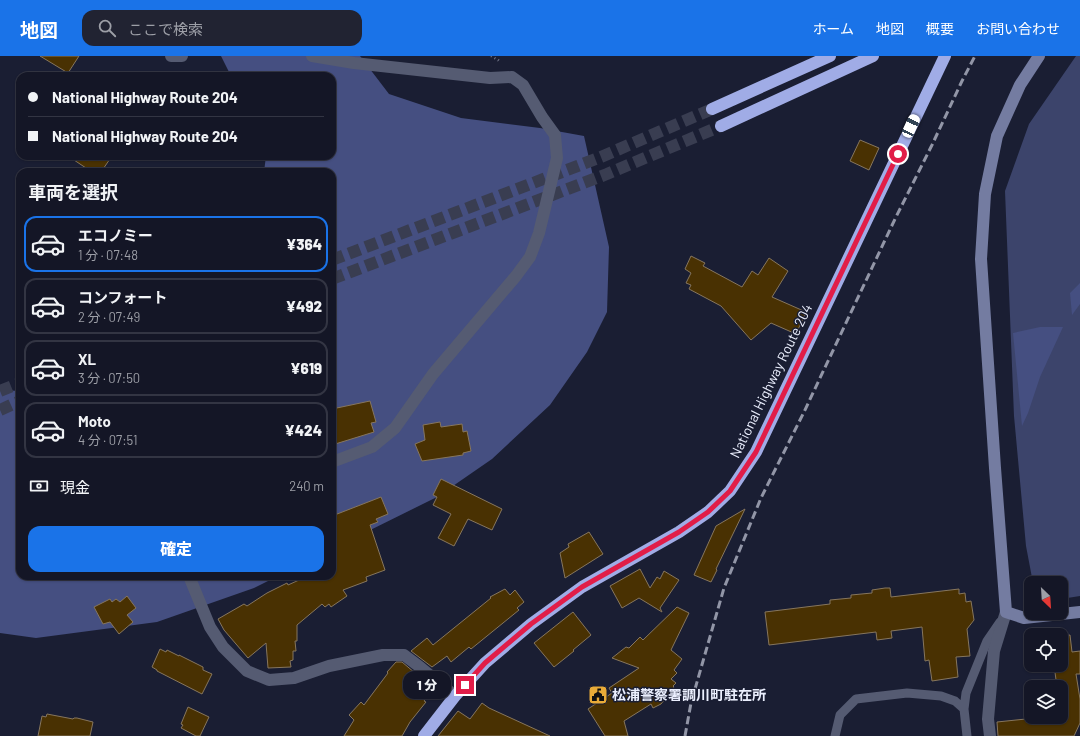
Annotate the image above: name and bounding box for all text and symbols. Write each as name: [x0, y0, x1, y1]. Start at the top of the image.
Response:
search box: [82, 10, 362, 46]
icon: search: [96, 17, 118, 39]
text: 地図: [20, 18, 58, 41]
text: ここで検索: [128, 20, 203, 38]
text: ホーム: [812, 20, 854, 37]
text: 地図: [876, 20, 904, 37]
text: 概要: [926, 20, 954, 37]
text: お問い合わせ: [976, 20, 1060, 37]
text: National Highway Route 204: [52, 88, 238, 106]
car: [900, 113, 922, 139]
text: National Highway Route 204: [52, 127, 238, 145]
route start: [889, 145, 907, 163]
text: 車両を選択: [28, 181, 118, 203]
icon: car: [30, 226, 66, 262]
text: エコノミー: [78, 226, 153, 244]
text: ¥364: [286, 235, 322, 253]
text: 1 分 · 07:48: [78, 247, 138, 263]
icon: car: [30, 288, 66, 324]
text: コンフォート: [78, 288, 168, 306]
text: ¥492: [286, 297, 322, 315]
street label: National Highway Route 204: [726, 301, 815, 461]
text: 2 分 · 07:49: [78, 309, 140, 325]
icon: car: [30, 350, 66, 386]
text: XL: [78, 350, 96, 368]
text: ¥619: [290, 359, 322, 377]
text: 3 分 · 07:50: [78, 370, 140, 386]
icon: car: [30, 412, 66, 448]
text: Moto: [78, 412, 111, 430]
text: ¥424: [284, 421, 322, 439]
text: 4 分 · 07:51: [78, 432, 137, 448]
icon: cash: [28, 475, 50, 497]
text: 現金: [60, 478, 90, 496]
text: 240 m: [289, 478, 324, 494]
button: 確定: [28, 526, 324, 572]
north arrow: [1024, 576, 1068, 620]
map controls: [1024, 576, 1068, 724]
button: locate: [1024, 628, 1068, 672]
callout: 1 分: [403, 671, 451, 699]
route end: [456, 676, 474, 694]
text: 1 分: [417, 677, 437, 693]
button: layers: [1024, 680, 1068, 724]
public building icon: 松浦警察署調川町駐在所: [587, 684, 609, 706]
place label: 松浦警察署調川町駐在所: [612, 686, 766, 703]

